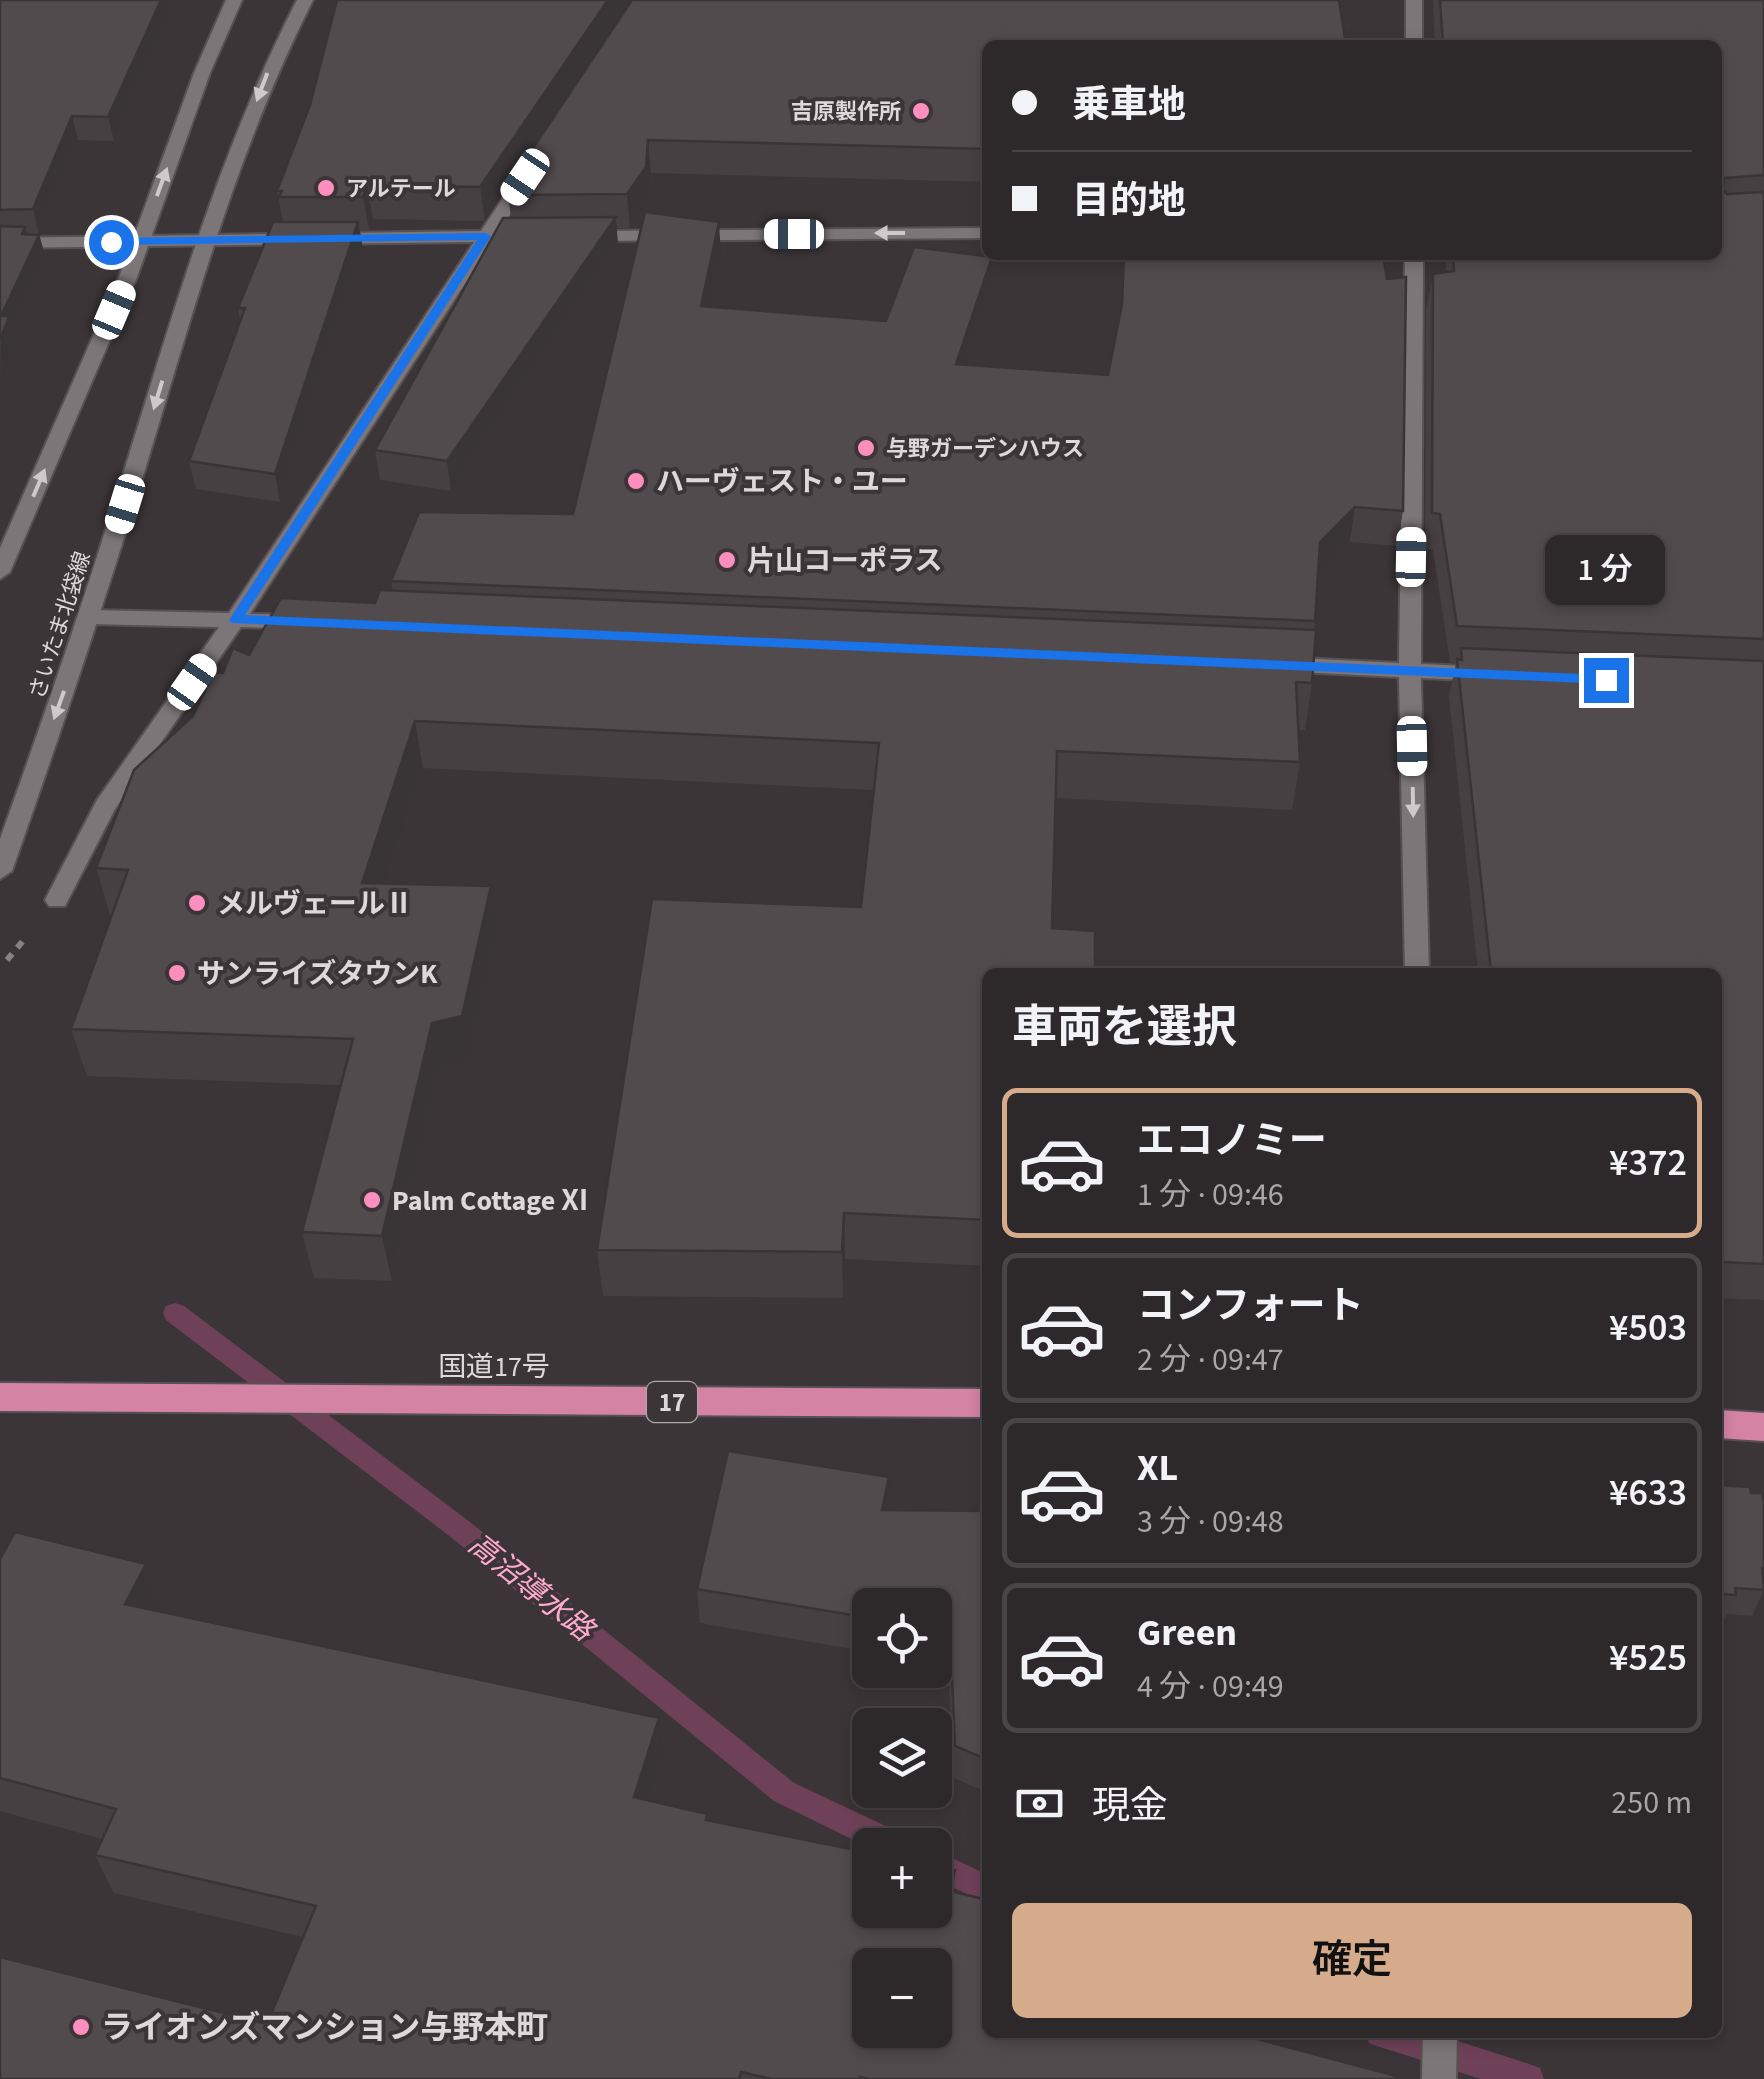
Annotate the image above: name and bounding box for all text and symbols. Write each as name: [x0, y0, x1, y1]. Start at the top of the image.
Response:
one-way arrow: [253, 73, 269, 103]
text: 乗車地: [1072, 78, 1186, 132]
place label: 吉原製作所: [791, 96, 901, 128]
marker: 吉原製作所: [910, 100, 932, 122]
car: [496, 144, 554, 210]
one-way arrow: [155, 167, 170, 197]
place label: アルテール: [346, 173, 456, 205]
text: 目的地: [1072, 174, 1186, 228]
marker: アルテール: [315, 177, 337, 199]
car: [764, 219, 824, 249]
route start: [89, 220, 134, 265]
one-way arrow: [874, 225, 906, 241]
car: [88, 277, 140, 343]
one-way arrow: [150, 380, 165, 411]
place label: 与野ガーデンハウス: [886, 433, 1084, 465]
marker: 与野ガーデンハウス: [855, 437, 877, 459]
place label: ハーヴェスト・ユー: [656, 462, 908, 502]
one-way arrow: [31, 468, 47, 498]
marker: ハーヴェスト・ユー: [625, 470, 647, 492]
car: [102, 471, 148, 537]
car: [1395, 527, 1427, 587]
callout: 1 分: [1546, 535, 1666, 605]
place label: 片山コーポラス: [747, 541, 942, 581]
street label: さいたま北袋線: [21, 547, 99, 703]
text: 1 分: [1578, 547, 1632, 593]
marker: 片山コーポラス: [716, 549, 738, 571]
car: [163, 649, 221, 715]
route end: [1584, 658, 1629, 703]
one-way arrow: [51, 690, 66, 720]
car: [1396, 716, 1428, 776]
one-way arrow: [1406, 787, 1422, 819]
place label: メルヴェールⅡ: [217, 884, 413, 924]
marker: メルヴェールⅡ: [186, 892, 208, 914]
place label: サンライズタウンK: [197, 954, 438, 994]
marker: サンライズタウンK: [166, 962, 188, 984]
text: 車両を選択: [1012, 996, 1237, 1060]
text: エコノミー: [1137, 1114, 1327, 1168]
icon: car: [1017, 1118, 1107, 1208]
text: ¥372: [1609, 1136, 1687, 1190]
text: 1 分 · 09:46: [1137, 1172, 1284, 1218]
place label: Palm Cottage Ⅺ: [392, 1181, 589, 1221]
marker: Palm Cottage Ⅺ: [361, 1189, 383, 1211]
text: コンフォート: [1137, 1279, 1364, 1333]
icon: car: [1017, 1283, 1107, 1373]
text: ¥503: [1609, 1301, 1687, 1355]
text: 2 分 · 09:47: [1137, 1337, 1284, 1383]
street label: 国道17号: [438, 1347, 550, 1387]
road number: 17: [647, 1382, 697, 1422]
text: XL: [1137, 1441, 1178, 1495]
icon: car: [1017, 1448, 1107, 1538]
text: ¥633: [1609, 1466, 1687, 1520]
text: 3 分 · 09:48: [1137, 1499, 1284, 1545]
water label: 高沼導水路: [459, 1523, 605, 1653]
map controls: [852, 1588, 952, 2048]
button: locate: [852, 1588, 952, 1688]
text: Green: [1137, 1606, 1237, 1660]
icon: car: [1017, 1613, 1107, 1703]
text: ¥525: [1609, 1631, 1687, 1685]
text: 4 分 · 09:49: [1137, 1664, 1284, 1710]
button: layers: [852, 1708, 952, 1808]
icon: cash: [1012, 1776, 1067, 1831]
text: 現金: [1092, 1779, 1168, 1833]
text: 250 m: [1611, 1780, 1692, 1826]
button: +: [852, 1828, 952, 1928]
button: 確定: [1012, 1903, 1692, 2018]
button: −: [852, 1948, 952, 2048]
place label: ライオンズマンション与野本町: [101, 2005, 548, 2051]
marker: ライオンズマンション与野本町: [70, 2016, 92, 2038]

